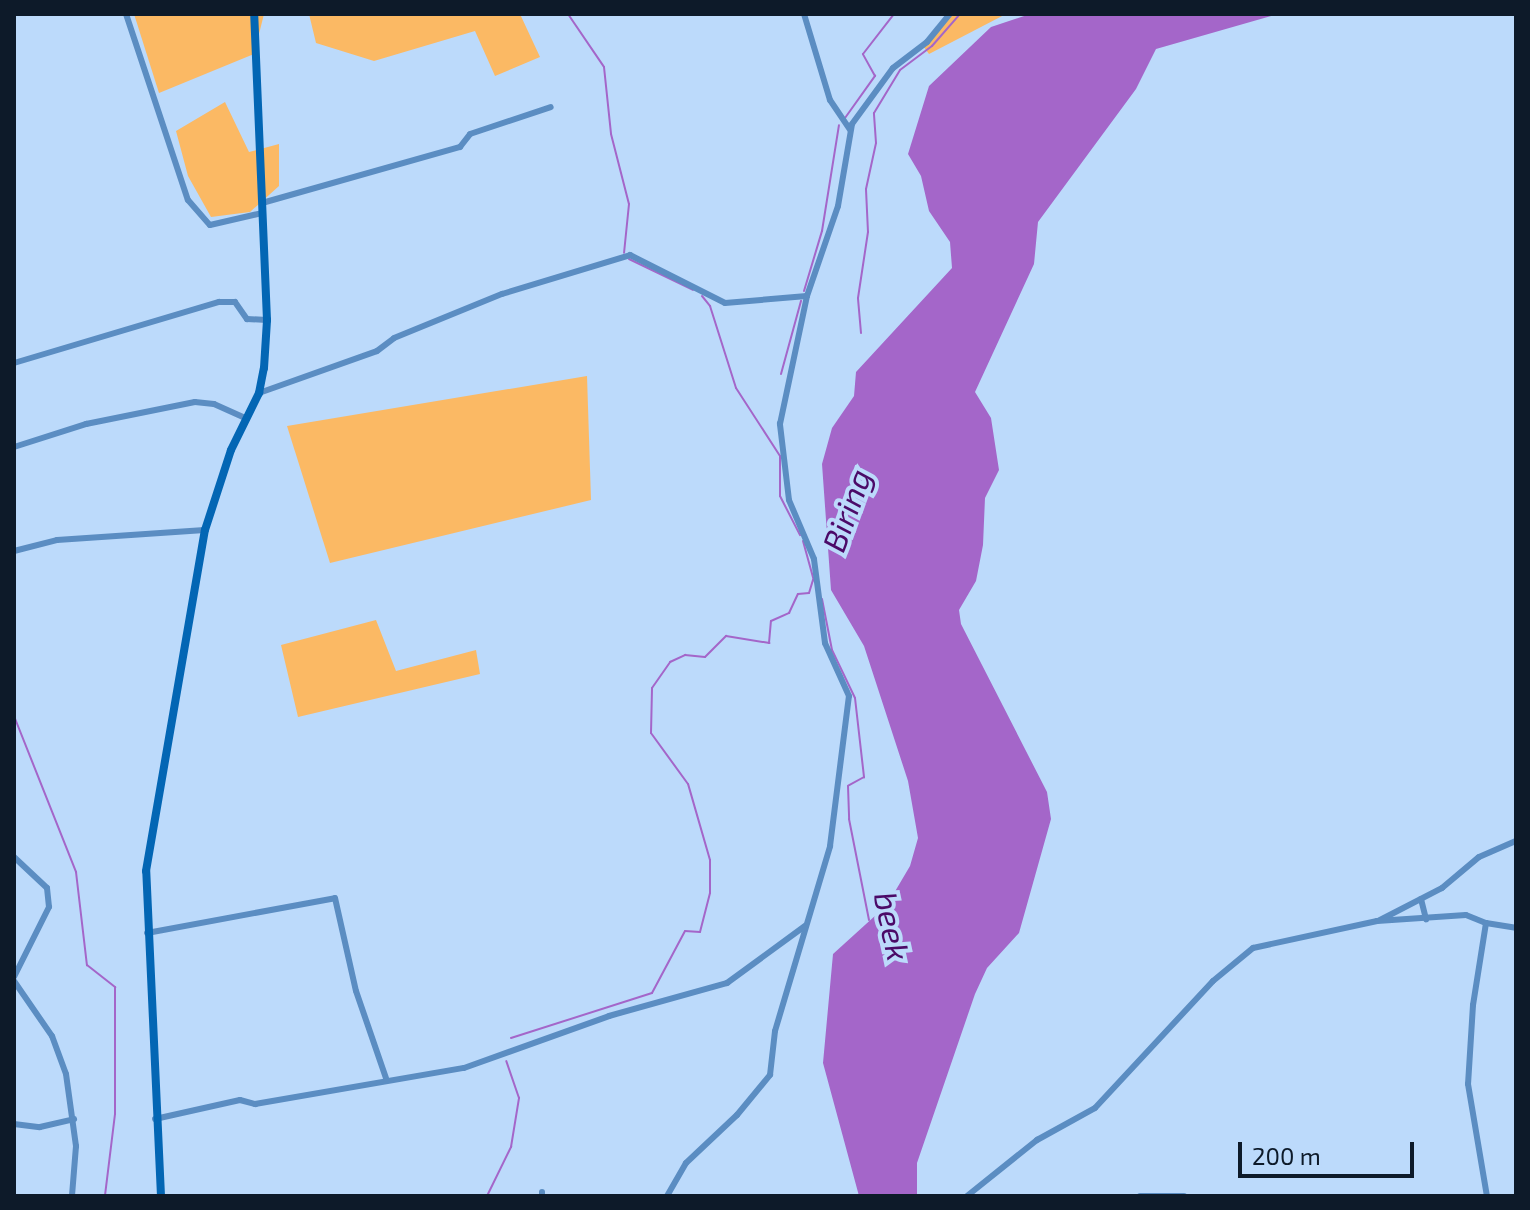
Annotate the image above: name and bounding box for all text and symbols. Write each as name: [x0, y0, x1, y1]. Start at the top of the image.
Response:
water label: Biring: [813, 463, 879, 557]
water label: beek: [867, 888, 919, 964]
scale bar: [1242, 1126, 1418, 1176]
text: 200 m: [1252, 1141, 1321, 1170]

